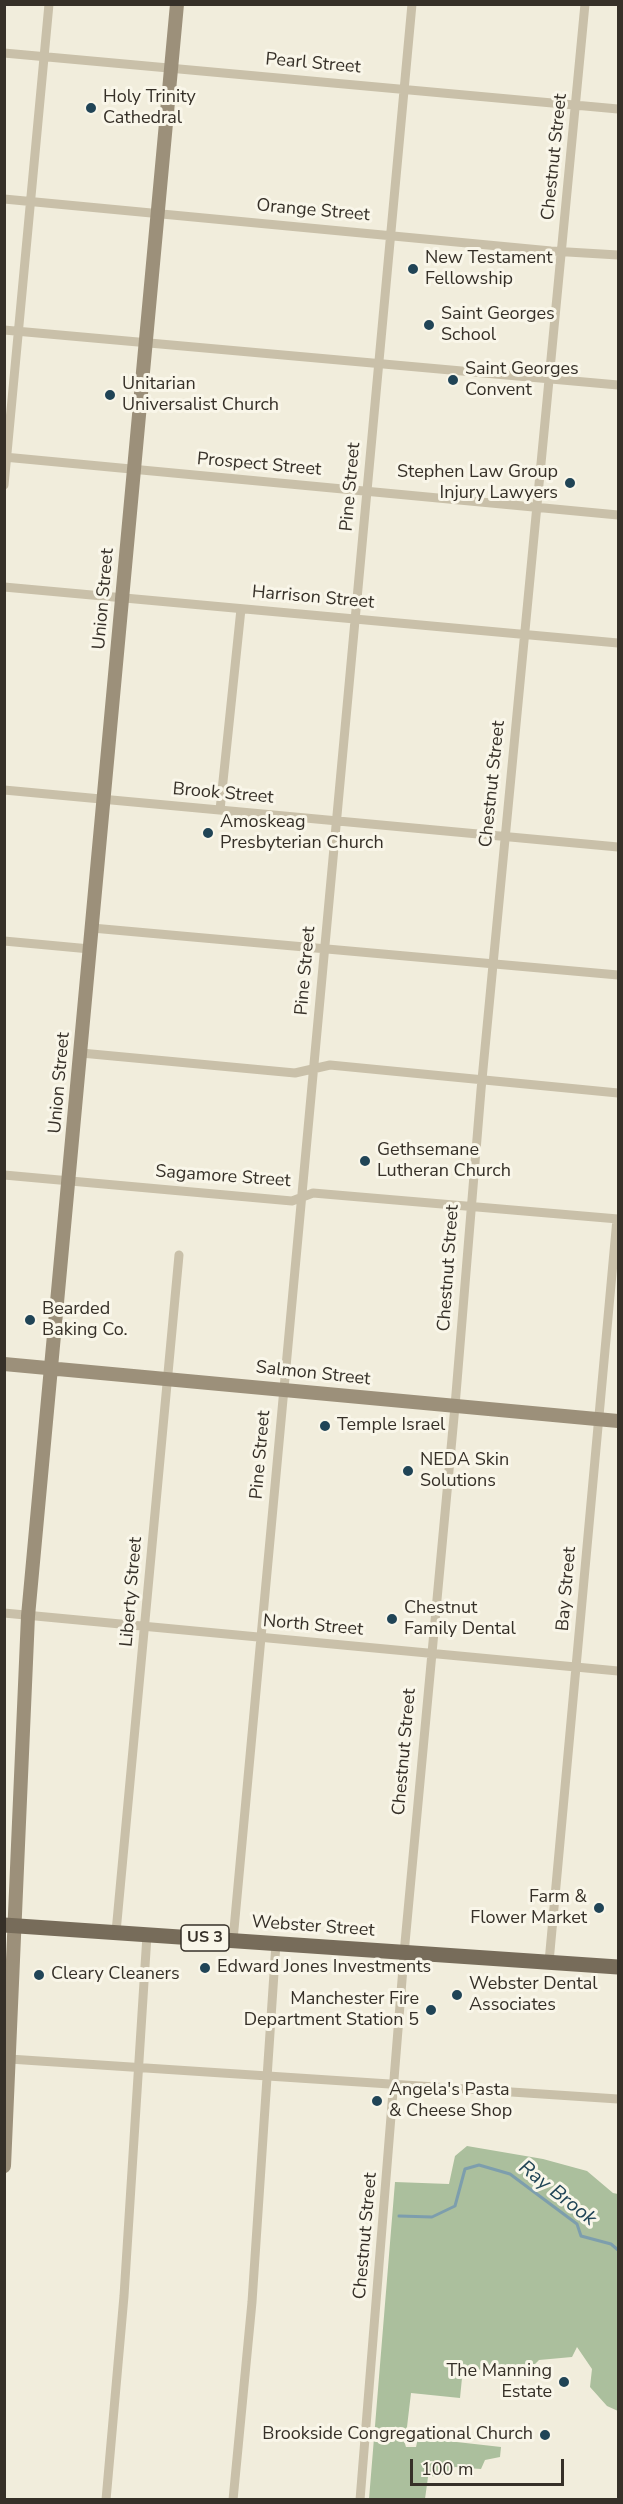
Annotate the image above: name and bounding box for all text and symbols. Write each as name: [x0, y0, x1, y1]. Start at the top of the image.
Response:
street label: Pearl Street: [264, 49, 362, 79]
place label: Holy Trinity Cathedral: [103, 87, 196, 130]
street label: Chestnut Street: [538, 93, 572, 221]
marker: Holy Trinity Cathedral: [84, 101, 98, 115]
street label: Orange Street: [255, 195, 371, 227]
place label: New Testament Fellowship: [425, 248, 552, 290]
marker: New Testament Fellowship: [406, 262, 420, 276]
place label: Saint Georges School: [441, 304, 555, 346]
marker: Saint Georges School: [422, 318, 436, 332]
place label: Saint Georges Convent: [465, 359, 579, 401]
marker: Saint Georges Convent: [446, 373, 460, 387]
place label: Unitarian Universalist Church: [122, 374, 279, 416]
marker: Unitarian Universalist Church: [103, 388, 117, 402]
street label: Pine Street: [336, 442, 366, 532]
street label: Prospect Street: [196, 449, 322, 481]
place label: Stephen Law Group Injury Lawyers: [397, 462, 558, 504]
marker: Stephen Law Group Injury Lawyers: [563, 476, 577, 490]
street label: Union Street: [89, 548, 119, 650]
street label: Harrison Street: [251, 582, 375, 614]
street label: Chestnut Street: [476, 720, 510, 848]
street label: Brook Street: [172, 779, 274, 809]
place label: Amoskeag Presbyterian Church: [220, 812, 384, 854]
marker: Amoskeag Presbyterian Church: [201, 826, 215, 840]
street label: Pine Street: [291, 926, 321, 1016]
street label: Union Street: [45, 1032, 75, 1134]
place label: Gethsemane Lutheran Church: [377, 1140, 511, 1182]
marker: Gethsemane Lutheran Church: [358, 1154, 372, 1168]
street label: Sagamore Street: [155, 1161, 291, 1193]
street label: Chestnut Street: [434, 1204, 464, 1332]
place label: Bearded Baking Co.: [42, 1299, 127, 1342]
marker: Bearded Baking Co.: [23, 1313, 37, 1327]
street label: Salmon Street: [255, 1357, 371, 1391]
street label: Pine Street: [246, 1410, 276, 1500]
place label: Temple Israel: [337, 1415, 445, 1437]
marker: Temple Israel: [318, 1419, 332, 1433]
place label: NEDA Skin Solutions: [420, 1450, 509, 1492]
marker: NEDA Skin Solutions: [401, 1464, 415, 1478]
street label: Liberty Street: [116, 1536, 148, 1648]
street label: Bay Street: [553, 1546, 581, 1632]
place label: Chestnut Family Dental: [404, 1598, 516, 1640]
street label: North Street: [262, 1611, 364, 1641]
marker: Chestnut Family Dental: [385, 1612, 399, 1626]
street label: Chestnut Street: [389, 1688, 421, 1816]
place label: Farm & Flower Market: [470, 1887, 587, 1930]
marker: Farm & Flower Market: [592, 1901, 606, 1915]
street label: Webster Street: [251, 1912, 375, 1942]
road number: US 3: [181, 1925, 229, 1951]
place label: Edward Jones Investments: [217, 1957, 431, 1979]
marker: Edward Jones Investments: [198, 1961, 212, 1975]
place label: Cleary Cleaners: [51, 1964, 180, 1986]
marker: Cleary Cleaners: [32, 1968, 46, 1982]
place label: Webster Dental Associates: [469, 1974, 598, 2016]
marker: Webster Dental Associates: [450, 1988, 464, 2002]
place label: Manchester Fire Department Station 5: [244, 1989, 419, 2032]
marker: Manchester Fire Department Station 5: [424, 2003, 438, 2017]
place label: Angela's Pasta & Cheese Shop: [389, 2080, 512, 2122]
marker: Angela's Pasta & Cheese Shop: [370, 2094, 384, 2108]
water label: Ray Brook: [513, 2156, 601, 2232]
street label: Chestnut Street: [350, 2172, 382, 2300]
place label: The Manning Estate: [446, 2361, 552, 2404]
marker: The Manning Estate: [557, 2375, 571, 2389]
place label: Brookside Congregational Church: [262, 2424, 533, 2446]
marker: Brookside Congregational Church: [538, 2428, 552, 2442]
scale bar: [413, 2447, 568, 2485]
text: 100 m: [421, 2457, 473, 2481]

